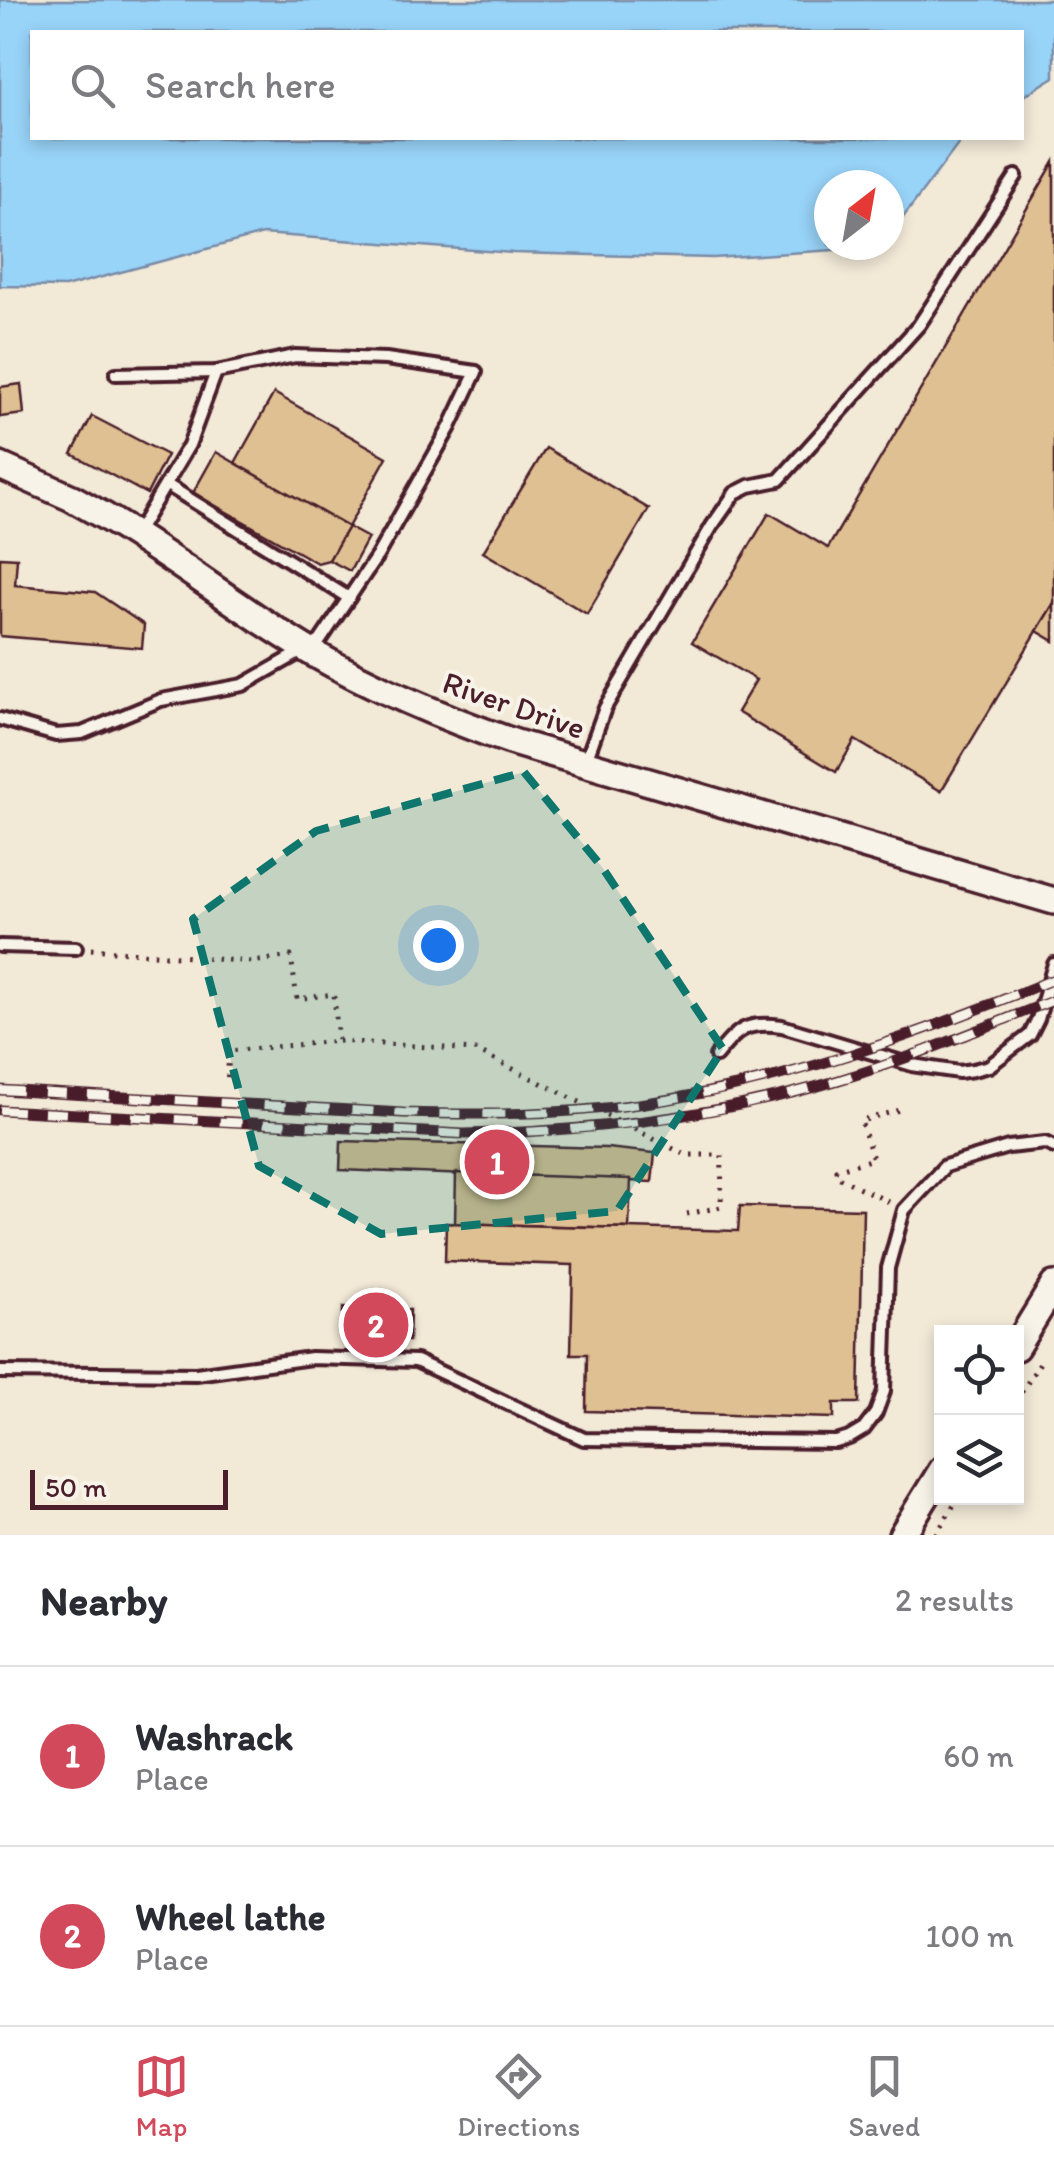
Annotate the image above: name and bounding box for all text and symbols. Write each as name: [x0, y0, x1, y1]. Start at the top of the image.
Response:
search box: [30, 30, 1024, 140]
icon: search: [65, 58, 120, 113]
text: Search here: [145, 62, 336, 108]
north arrow: [814, 170, 904, 260]
street label: River Drive: [438, 663, 590, 747]
your location: [413, 920, 464, 971]
pin: 1: [464, 1124, 530, 1200]
pin: 2: [344, 1288, 408, 1362]
map controls: [934, 1325, 1024, 1505]
button: locate: [934, 1325, 1024, 1415]
button: layers: [934, 1415, 1024, 1505]
scale bar: [30, 1465, 228, 1510]
text: 50 m: [45, 1470, 107, 1504]
text: Nearby: [40, 1575, 167, 1626]
text: 2 results: [895, 1581, 1014, 1619]
text: Washrack: [135, 1714, 293, 1760]
text: 1: [65, 1737, 80, 1775]
text: 60 m: [943, 1737, 1014, 1775]
text: Place: [135, 1760, 209, 1798]
text: Wheel lathe: [135, 1894, 326, 1940]
text: 2: [64, 1917, 81, 1955]
text: 100 m: [926, 1917, 1014, 1955]
text: Place: [135, 1940, 209, 1978]
tab: Map: [134, 2049, 189, 2143]
tab: Directions: [457, 2049, 580, 2143]
tab: Saved: [848, 2049, 920, 2143]

